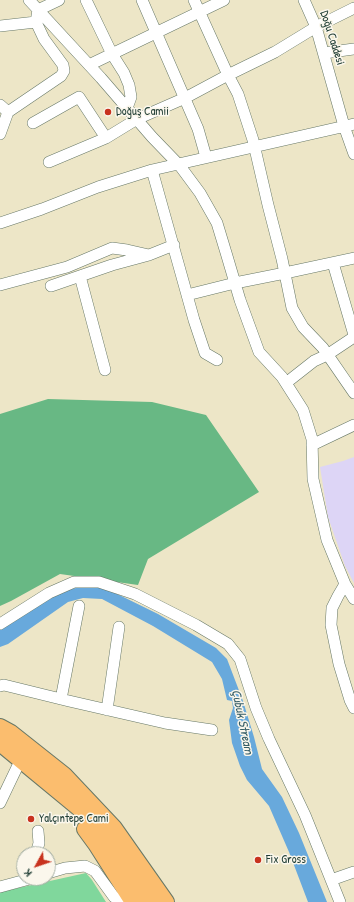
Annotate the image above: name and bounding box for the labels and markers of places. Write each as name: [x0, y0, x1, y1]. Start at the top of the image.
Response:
place label: Doğuş Camii: [116, 105, 169, 119]
marker: Doğuş Camii: [103, 107, 113, 117]
place label: Yalçıntepe Cami: [39, 812, 109, 826]
marker: Yalçıntepe Cami: [26, 814, 36, 824]
place label: Fix Gross: [266, 853, 306, 867]
marker: Fix Gross: [253, 855, 263, 865]

